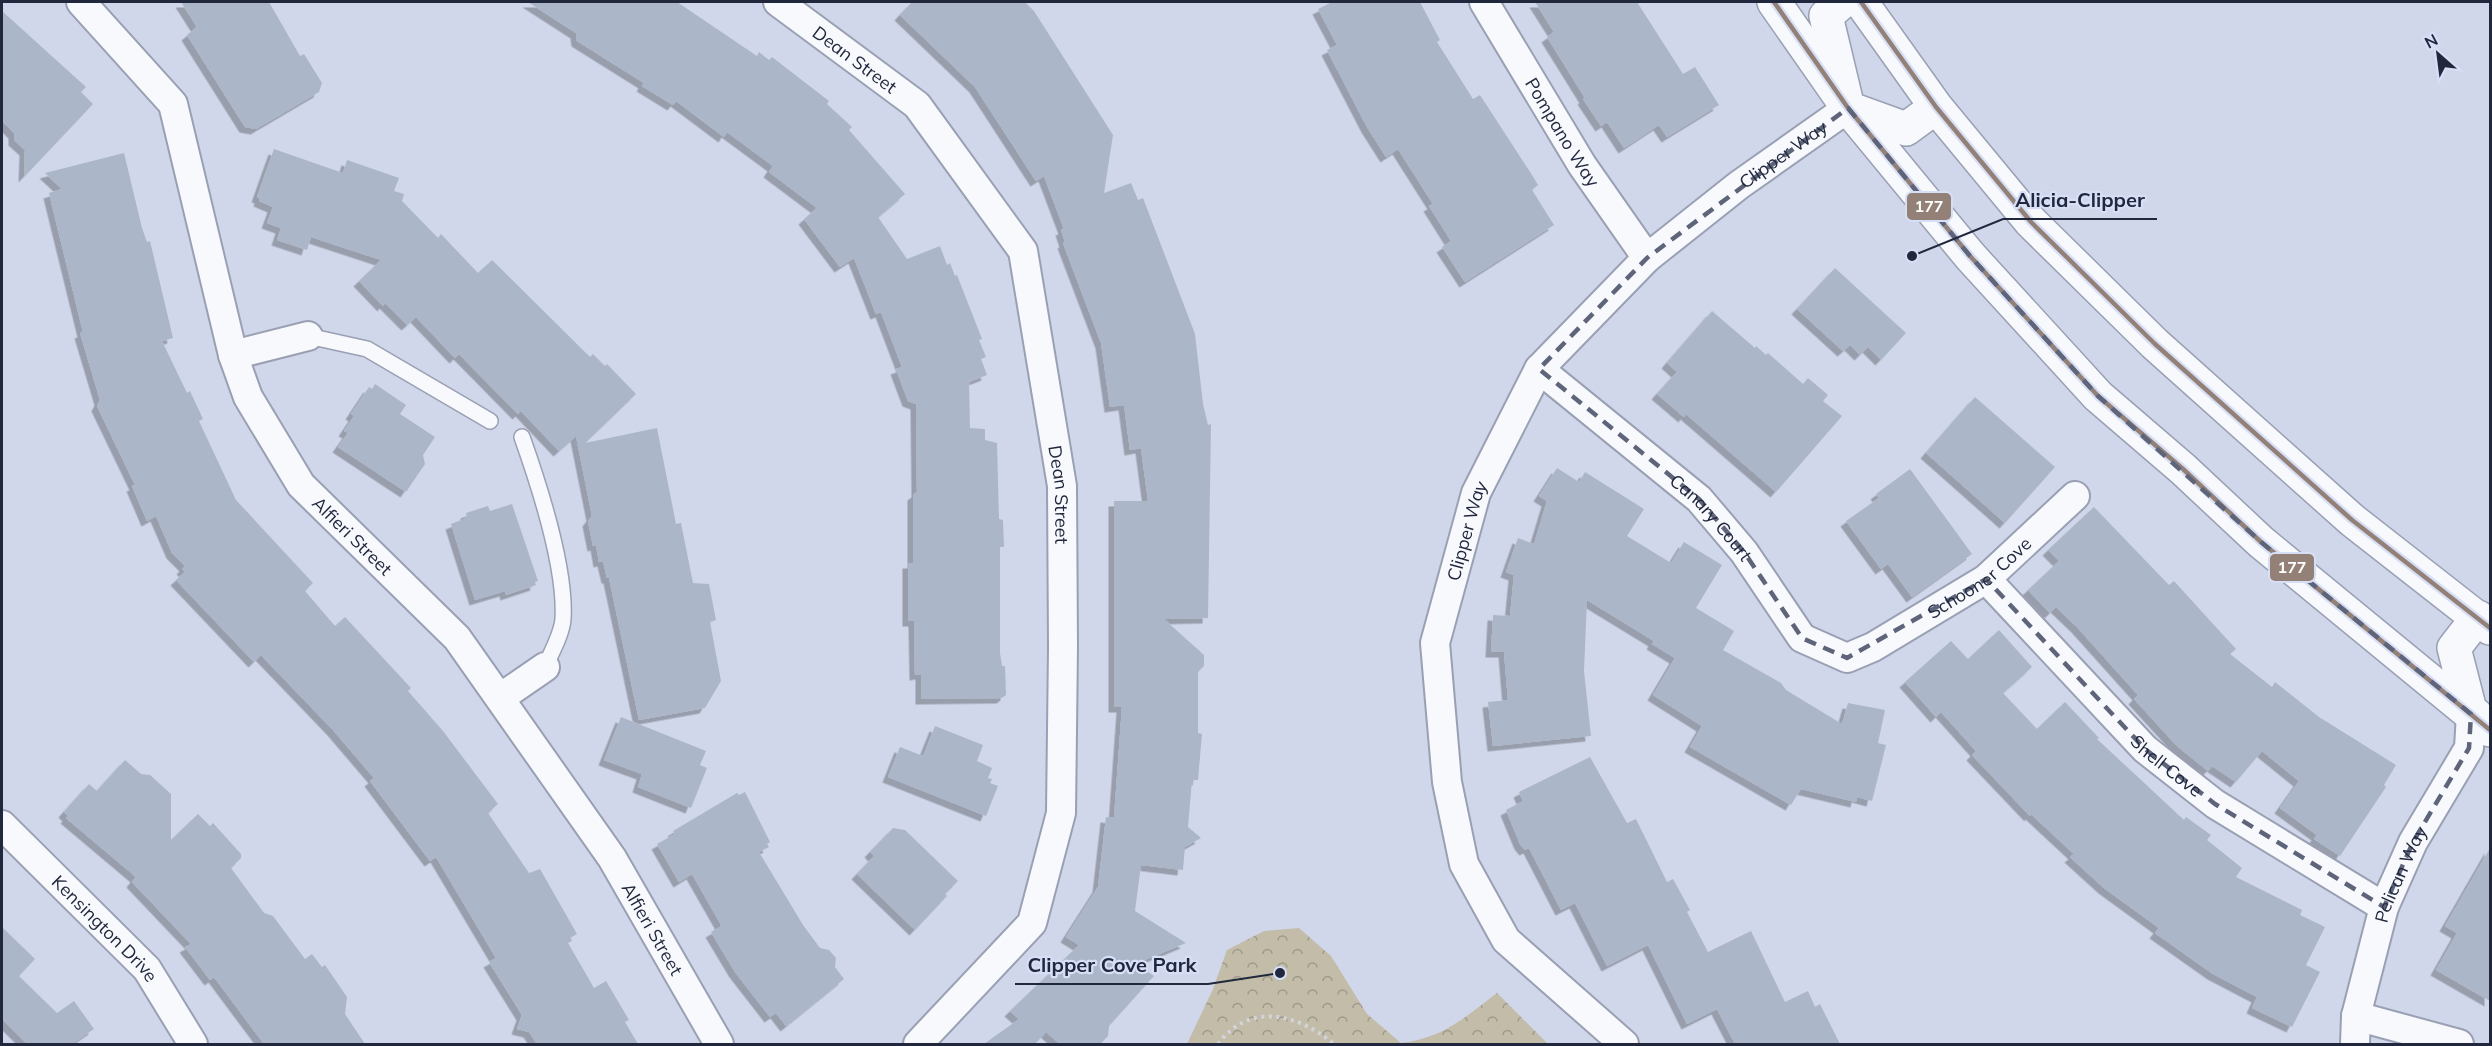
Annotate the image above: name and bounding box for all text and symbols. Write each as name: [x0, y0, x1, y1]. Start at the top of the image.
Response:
street label: Dean Street: [808, 20, 902, 98]
north arrow: [2408, 24, 2468, 84]
text: N: [2421, 29, 2441, 52]
street label: Pompano Way: [1521, 73, 1605, 191]
street label: Clipper Way: [1734, 115, 1832, 193]
callout: Alicia-Clipper: [2003, 181, 2157, 219]
text: Alicia-Clipper: [2015, 187, 2145, 212]
line badge: 177: [1906, 192, 1952, 221]
text: 177: [1915, 196, 1943, 216]
street label: Dean Street: [1044, 443, 1074, 544]
street label: Canary Court: [1666, 469, 1758, 565]
street label: Clipper Way: [1441, 476, 1492, 583]
street label: Alfieri Street: [308, 491, 397, 580]
street label: Schooner Cove: [1923, 532, 2036, 623]
line badge: 177: [2269, 553, 2315, 582]
text: 177: [2278, 557, 2306, 577]
street label: Shell Cove: [2126, 730, 2207, 801]
street label: Pelican Way: [2369, 821, 2432, 925]
street label: Kensington Drive: [47, 870, 163, 986]
street label: Alfieri Street: [617, 878, 688, 979]
callout: Clipper Cove Park: [1015, 946, 1208, 984]
text: Clipper Cove Park: [1027, 952, 1198, 977]

